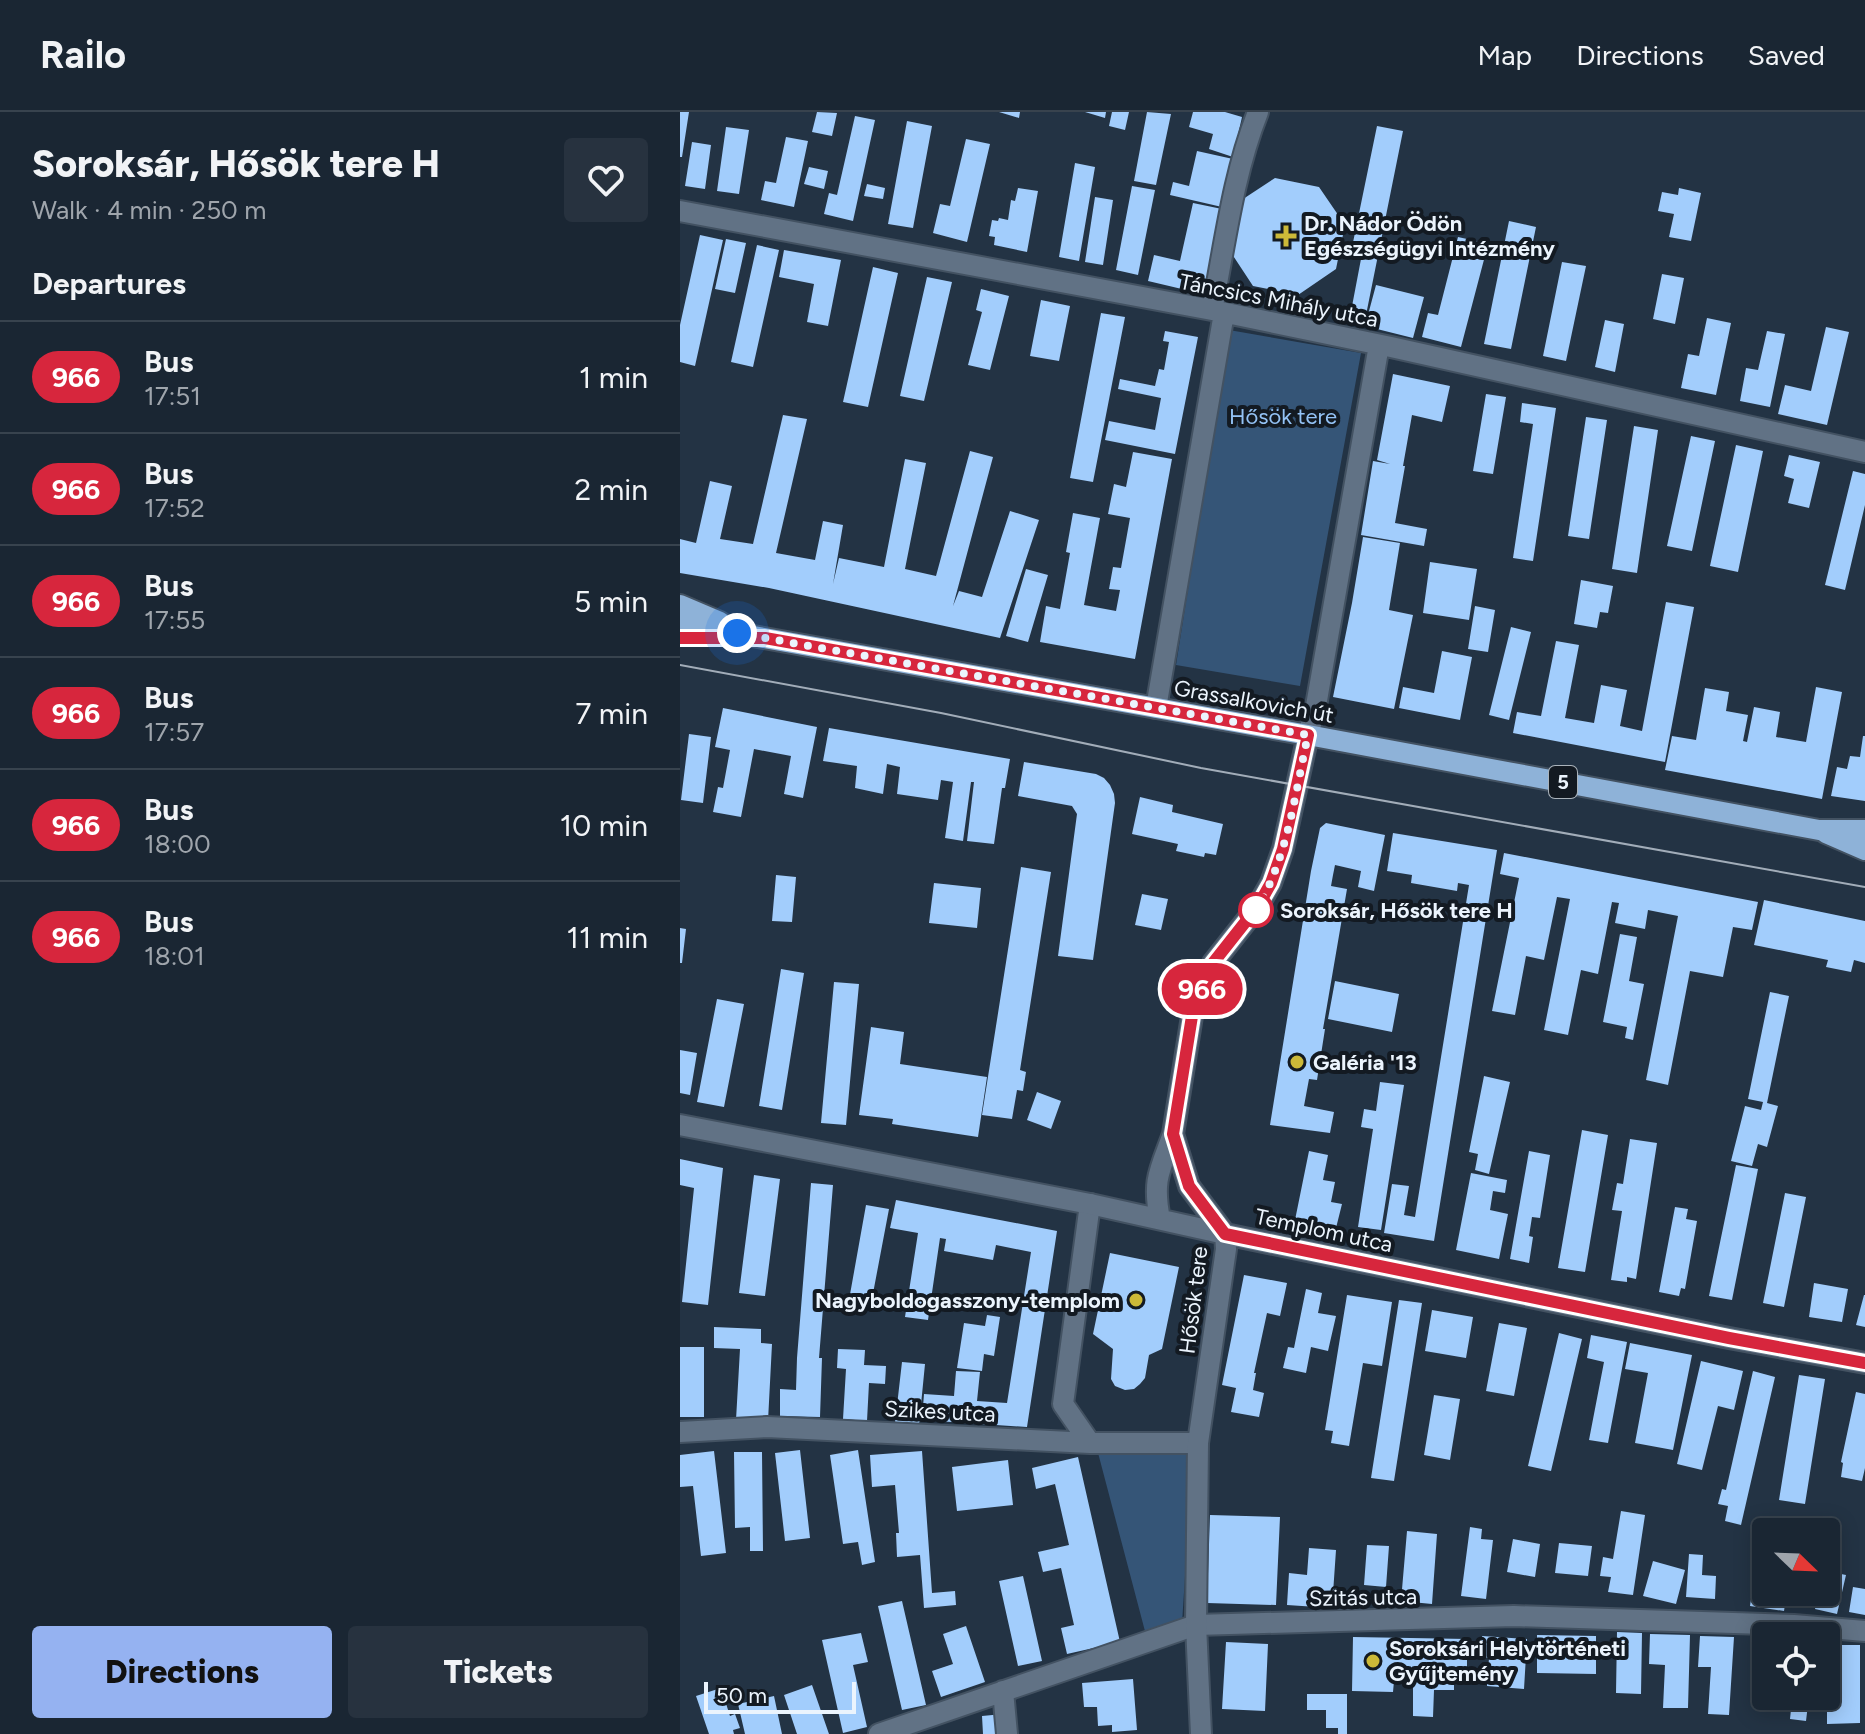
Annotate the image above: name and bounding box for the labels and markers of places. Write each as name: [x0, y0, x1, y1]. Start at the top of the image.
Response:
place label: Dr. Nádor Ödön Egészségügyi Intézmény: [1304, 210, 1555, 262]
marker: Dr. Nádor Ödön Egészségügyi Intézmény: [1275, 225, 1297, 247]
marker: Soroksár, Hősök tere H: [1239, 893, 1273, 927]
place label: Soroksár, Hősök tere H: [1280, 897, 1513, 924]
place label: Galéria '13: [1313, 1049, 1417, 1076]
marker: Galéria '13: [1288, 1053, 1306, 1071]
place label: Nagyboldogasszony-templom: [815, 1287, 1120, 1314]
marker: Nagyboldogasszony-templom: [1127, 1291, 1145, 1309]
place label: Soroksári Helytörténeti Gyűjtemény: [1389, 1635, 1626, 1687]
marker: Soroksári Helytörténeti Gyűjtemény: [1364, 1652, 1382, 1670]

